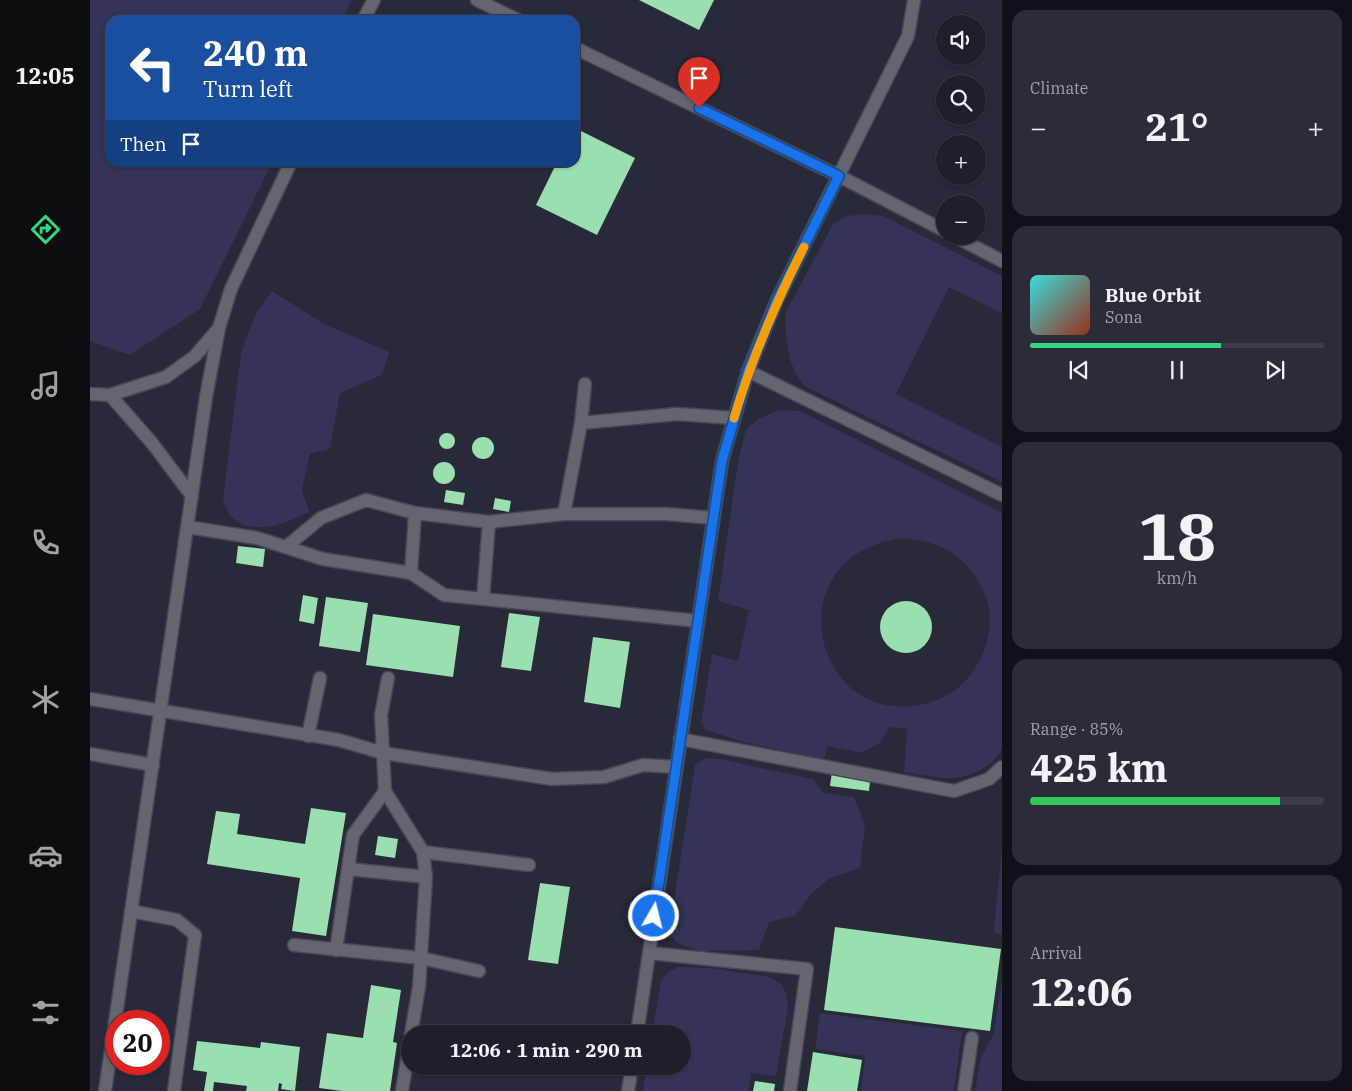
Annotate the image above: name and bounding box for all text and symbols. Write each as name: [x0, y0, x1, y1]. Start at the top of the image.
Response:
map controls: [936, 15, 986, 245]
button: sound: [936, 15, 986, 65]
text: 240 m: [203, 30, 308, 76]
icon: left: [120, 35, 185, 100]
pin: [678, 57, 720, 108]
text: 12:05: [15, 61, 75, 90]
icon: arrive: [685, 64, 713, 92]
text: Turn left: [203, 74, 293, 103]
button: search: [936, 75, 986, 125]
text: Climate: [1030, 78, 1088, 98]
text: 21°: [1145, 102, 1209, 151]
text: −: [1030, 109, 1047, 146]
text: +: [1307, 109, 1324, 146]
icon: arrive: [177, 130, 205, 158]
text: Then: [120, 132, 167, 156]
button: +: [936, 135, 986, 185]
button: −: [936, 195, 986, 245]
icon: directions: [28, 212, 63, 247]
text: Blue Orbit: [1105, 283, 1201, 307]
text: Sona: [1105, 307, 1142, 327]
icon: previous: [1065, 356, 1093, 384]
icon: pause: [1163, 356, 1191, 384]
icon: next: [1261, 356, 1289, 384]
icon: music: [28, 368, 63, 403]
text: 18: [1138, 493, 1216, 578]
icon: phone: [28, 525, 63, 560]
text: km/h: [1157, 568, 1197, 588]
icon: climate: [28, 682, 63, 717]
text: Range · 85%: [1030, 719, 1123, 739]
text: 425 km: [1030, 743, 1168, 792]
icon: car: [28, 838, 63, 873]
position arrow: [627, 889, 679, 941]
text: Arrival: [1030, 943, 1082, 963]
text: 12:06: [1030, 967, 1133, 1016]
icon: filters: [28, 995, 63, 1030]
speed limit sign: 20: [105, 1010, 170, 1075]
text: 12:06 · 1 min · 290 m: [450, 1038, 642, 1062]

